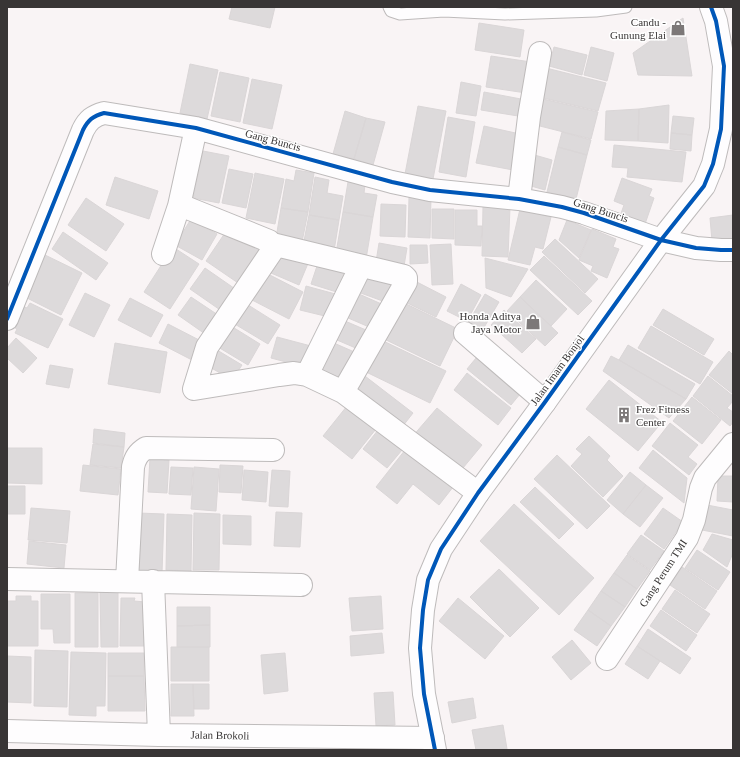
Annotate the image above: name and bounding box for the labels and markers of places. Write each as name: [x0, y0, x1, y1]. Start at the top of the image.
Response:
place label: Candu - Gunung Elai: [610, 16, 666, 41]
shop icon: Candu - Gunung Elai: [669, 19, 687, 37]
place label: Honda Aditya Jaya Motor: [460, 310, 521, 335]
shop icon: Honda Aditya Jaya Motor: [524, 313, 542, 331]
place label: Frez Fitness Center: [636, 403, 689, 428]
building icon: Frez Fitness Center: [615, 406, 633, 424]

